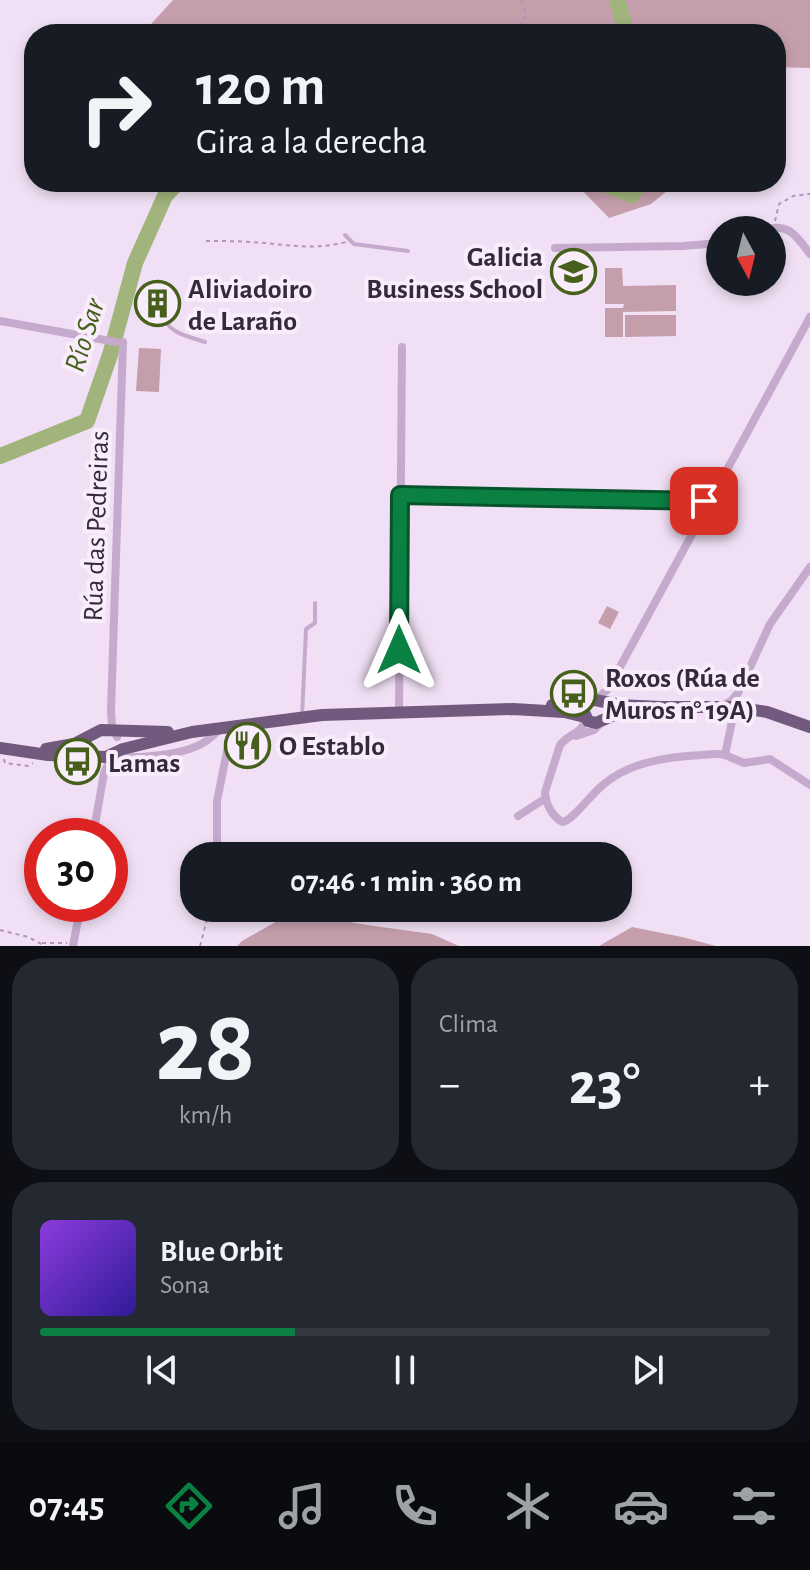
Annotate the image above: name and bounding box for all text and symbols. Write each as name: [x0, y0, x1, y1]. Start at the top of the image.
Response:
icon: right: [64, 56, 168, 160]
text: 120 m: [196, 59, 325, 115]
text: Gira a la derecha: [196, 124, 427, 160]
north arrow: [706, 216, 786, 296]
map controls: [706, 216, 786, 296]
place label: Galicia Business School: [366, 244, 543, 304]
school or university icon: Galicia Business School: [550, 248, 598, 296]
place label: Aliviadoiro de Laraño: [188, 276, 312, 336]
building icon: Aliviadoiro de Laraño: [133, 280, 181, 328]
water label: Río Sar: [60, 294, 111, 376]
street label: Rúa das Pedreiras: [80, 430, 114, 622]
pin: [670, 467, 738, 535]
icon: arrive: [682, 479, 726, 523]
position arrow: [357, 608, 441, 692]
place label: Roxos (Rúa de Muros n° 19A): [605, 665, 760, 725]
bus stop icon: Roxos (Rúa de Muros n° 19A): [550, 669, 598, 717]
restaurant icon: O Establo: [224, 721, 272, 769]
place label: O Establo: [279, 733, 385, 761]
bus stop icon: Lamas: [53, 738, 101, 786]
place label: Lamas: [108, 750, 180, 778]
speed limit sign: 30: [24, 818, 128, 922]
text: 07:46 · 1 min · 360 m: [290, 867, 522, 897]
text: 28: [155, 996, 256, 1100]
text: Clima: [439, 1011, 498, 1037]
text: 23°: [569, 1055, 640, 1115]
text: −: [439, 1063, 460, 1107]
text: +: [749, 1063, 770, 1107]
text: km/h: [179, 1102, 232, 1128]
text: Blue Orbit: [160, 1237, 283, 1267]
text: Sona: [160, 1272, 210, 1298]
icon: previous: [140, 1348, 184, 1392]
icon: pause: [383, 1348, 427, 1392]
icon: next: [626, 1348, 670, 1392]
icon: directions: [161, 1478, 217, 1534]
icon: music: [274, 1478, 330, 1534]
icon: phone: [387, 1478, 443, 1534]
icon: climate: [500, 1478, 556, 1534]
icon: car: [613, 1478, 669, 1534]
icon: filters: [726, 1478, 782, 1534]
text: 07:45: [28, 1488, 105, 1524]

